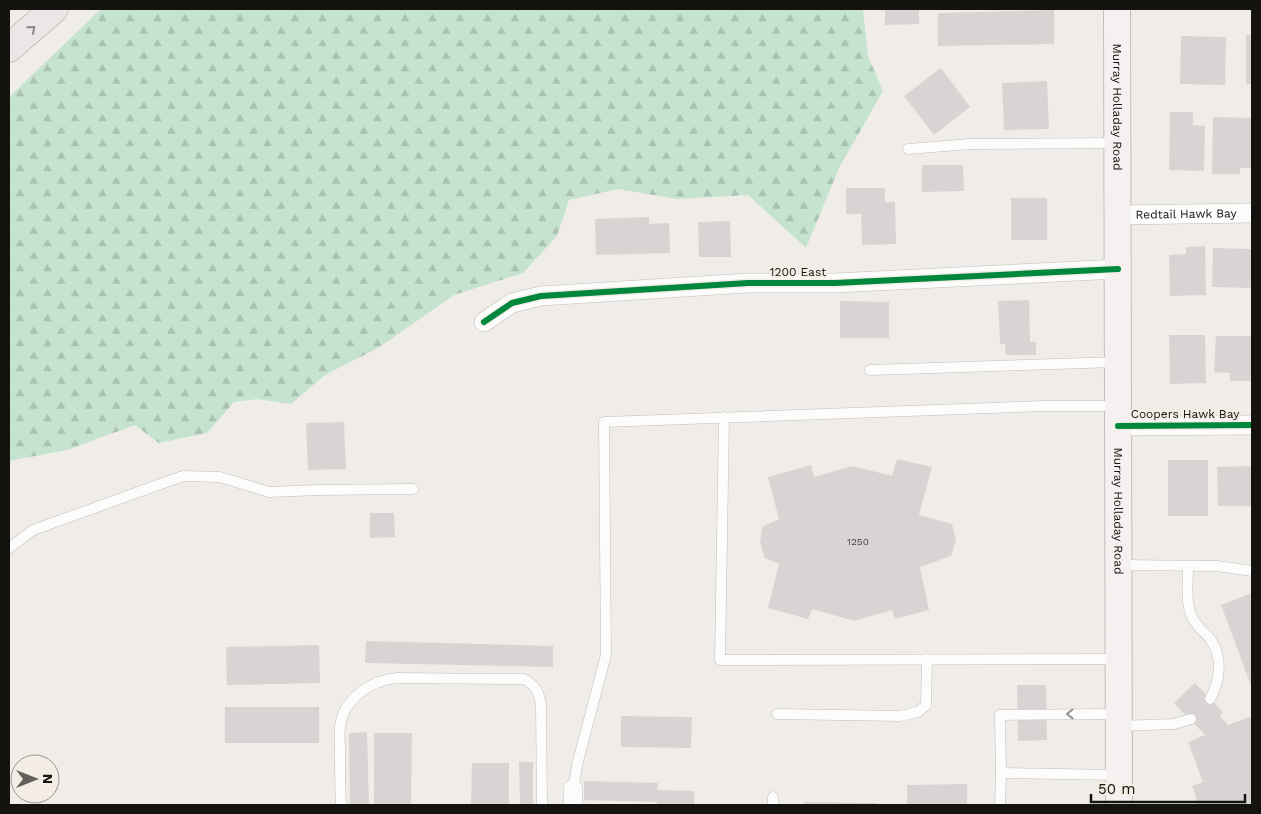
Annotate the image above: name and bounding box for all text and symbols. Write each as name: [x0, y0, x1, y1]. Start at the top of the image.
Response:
one-way arrow: [26, 25, 35, 34]
street label: Murray Holladay Road: [1110, 43, 1124, 171]
street label: Redtail Hawk Bay: [1135, 206, 1238, 222]
street label: 1200 East: [770, 265, 826, 279]
street label: Coopers Hawk Bay: [1131, 407, 1240, 421]
street label: Murray Holladay Road: [1111, 447, 1125, 575]
house number: 1250: [847, 536, 869, 547]
one-way arrow: [1066, 709, 1074, 719]
north arrow: [10, 754, 60, 804]
scale bar: [1091, 772, 1245, 804]
text: N: [40, 774, 56, 784]
text: 50 m: [1098, 780, 1135, 798]

